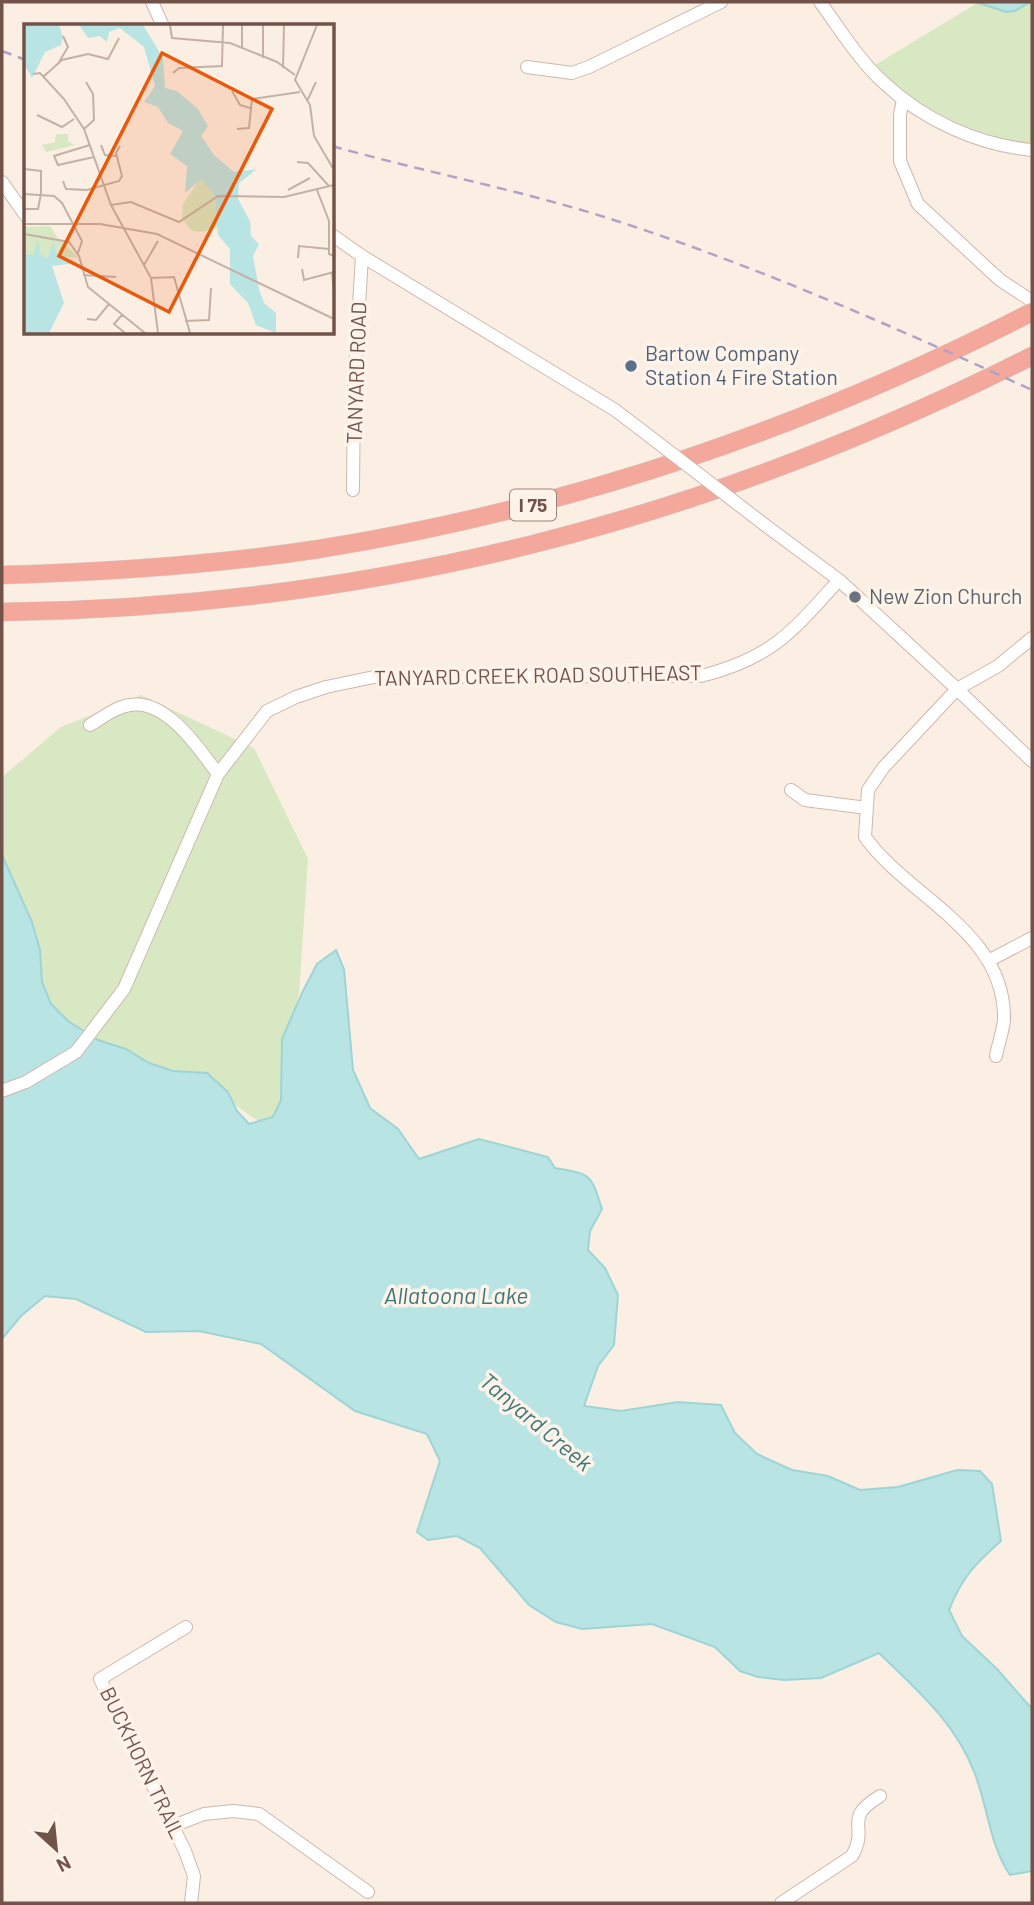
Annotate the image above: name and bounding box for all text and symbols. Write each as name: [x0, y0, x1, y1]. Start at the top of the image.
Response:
inset map: [24, 24, 334, 334]
street label: TANYARD ROAD: [341, 301, 370, 445]
place label: Bartow Company Station 4 Fire Station: [645, 340, 838, 389]
marker: Bartow Company Station 4 Fire Station: [623, 358, 639, 374]
road number: I 75: [510, 490, 556, 520]
place label: New Zion Church: [869, 583, 1022, 608]
marker: New Zion Church: [847, 589, 863, 605]
street label: TANYARD CREEK ROAD SOUTHEAST: [374, 659, 702, 690]
water label: Allatoona Lake: [384, 1281, 528, 1309]
water label: Tanyard Creek: [475, 1366, 599, 1476]
street label: BUCKHORN TRAIL: [96, 1682, 191, 1842]
north arrow: [21, 1814, 91, 1884]
text: N: [53, 1851, 75, 1878]

